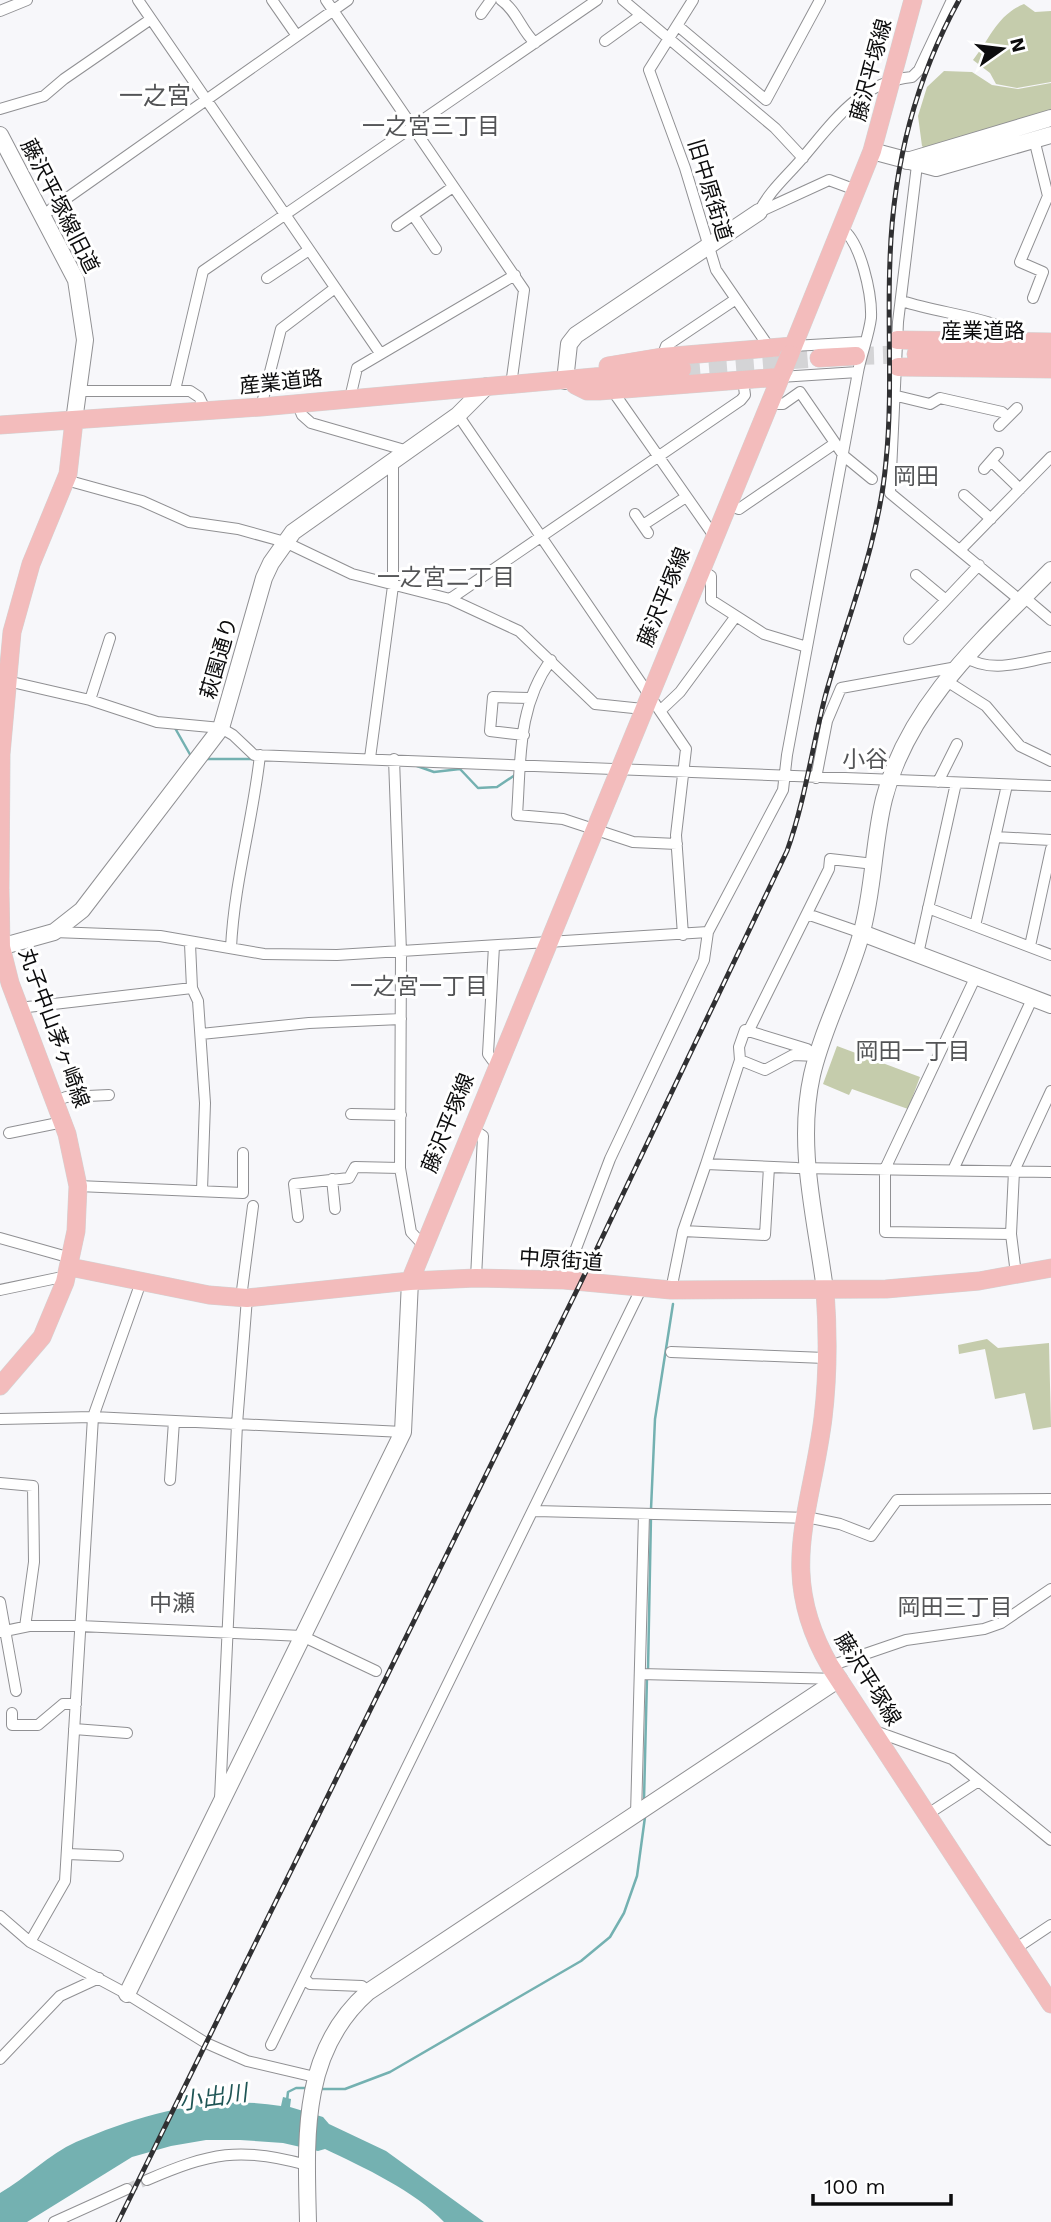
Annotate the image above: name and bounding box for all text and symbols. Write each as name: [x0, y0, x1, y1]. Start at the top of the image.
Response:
north arrow: [967, 14, 1037, 84]
street label: 藤沢平塚線: [845, 16, 896, 124]
text: N: [1005, 35, 1031, 55]
district label: 一之宮: [119, 82, 191, 110]
district label: 一之宮三丁目: [362, 113, 500, 140]
street label: 藤沢平塚線旧道: [16, 135, 105, 277]
street label: 旧中原街道: [683, 136, 738, 244]
street label: 産業道路: [941, 318, 1025, 343]
street label: 産業道路: [238, 365, 324, 398]
district label: 岡田: [893, 463, 939, 490]
street label: 藤沢平塚線: [632, 543, 695, 650]
district label: 一之宮二丁目: [377, 564, 515, 591]
street label: 萩園通り: [195, 614, 242, 702]
district label: 小谷: [842, 746, 888, 773]
street label: 丸子中山茅ヶ崎線: [14, 945, 95, 1111]
district label: 一之宮一丁目: [350, 973, 488, 1000]
district label: 岡田一丁目: [856, 1038, 971, 1065]
street label: 藤沢平塚線: [416, 1069, 479, 1176]
street label: 中原街道: [518, 1244, 604, 1275]
district label: 中瀬: [149, 1590, 195, 1617]
district label: 岡田三丁目: [898, 1594, 1013, 1621]
street label: 藤沢平塚線: [830, 1628, 907, 1730]
water label: 小出川: [177, 2079, 252, 2116]
scale bar: [813, 2162, 951, 2206]
text: 100 m: [824, 2174, 886, 2199]

